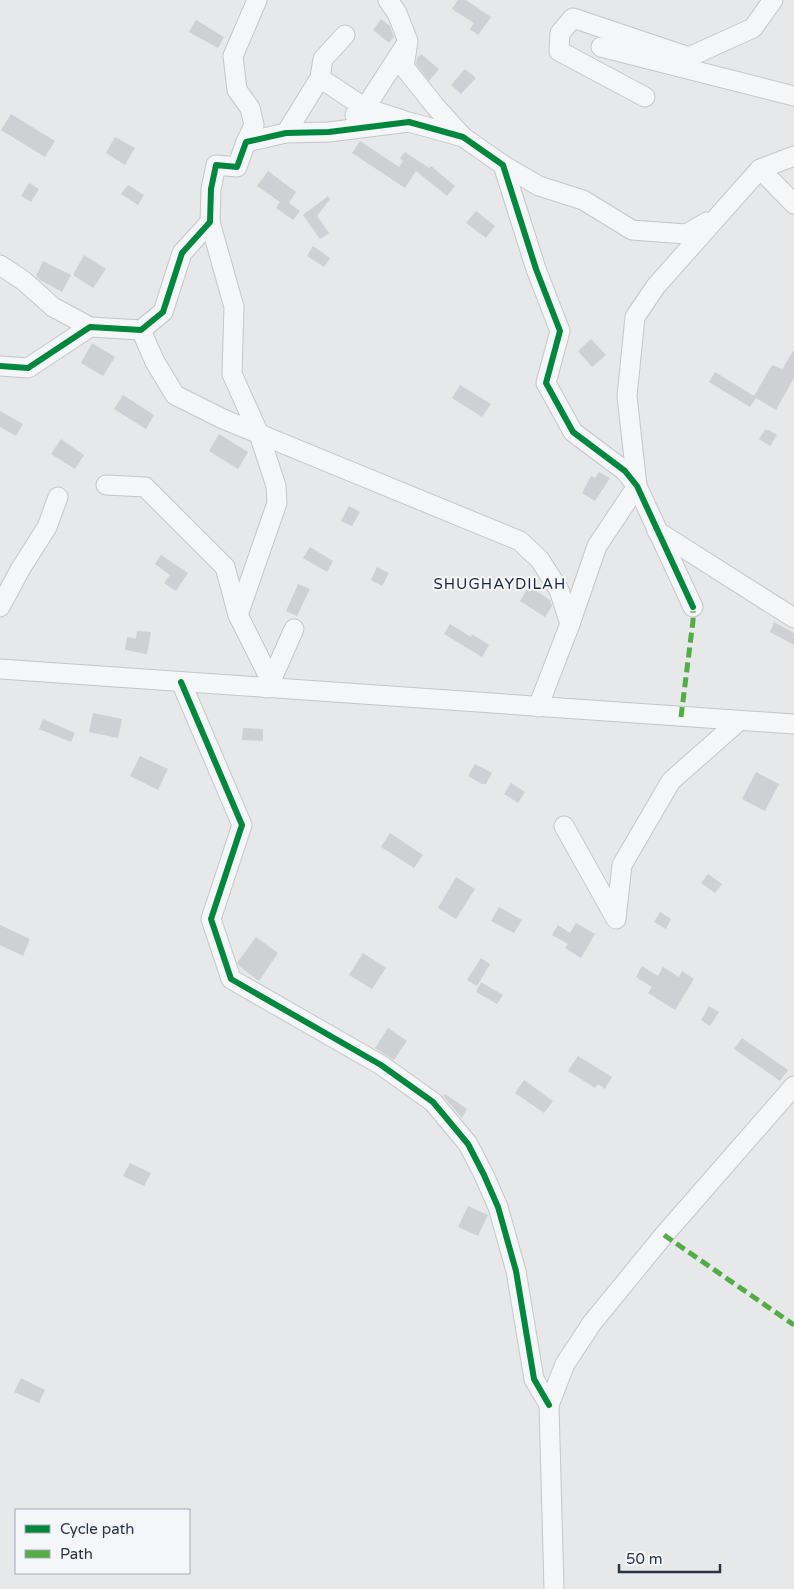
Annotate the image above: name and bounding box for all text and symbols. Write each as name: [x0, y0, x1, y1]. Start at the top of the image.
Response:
district label: SHUGHAYDILAH: [434, 575, 566, 593]
legend: [15, 1509, 190, 1574]
text: Cycle path: [60, 1520, 134, 1538]
scale bar: [619, 1542, 720, 1574]
text: Path: [60, 1545, 93, 1563]
text: 50 m: [626, 1550, 663, 1568]

